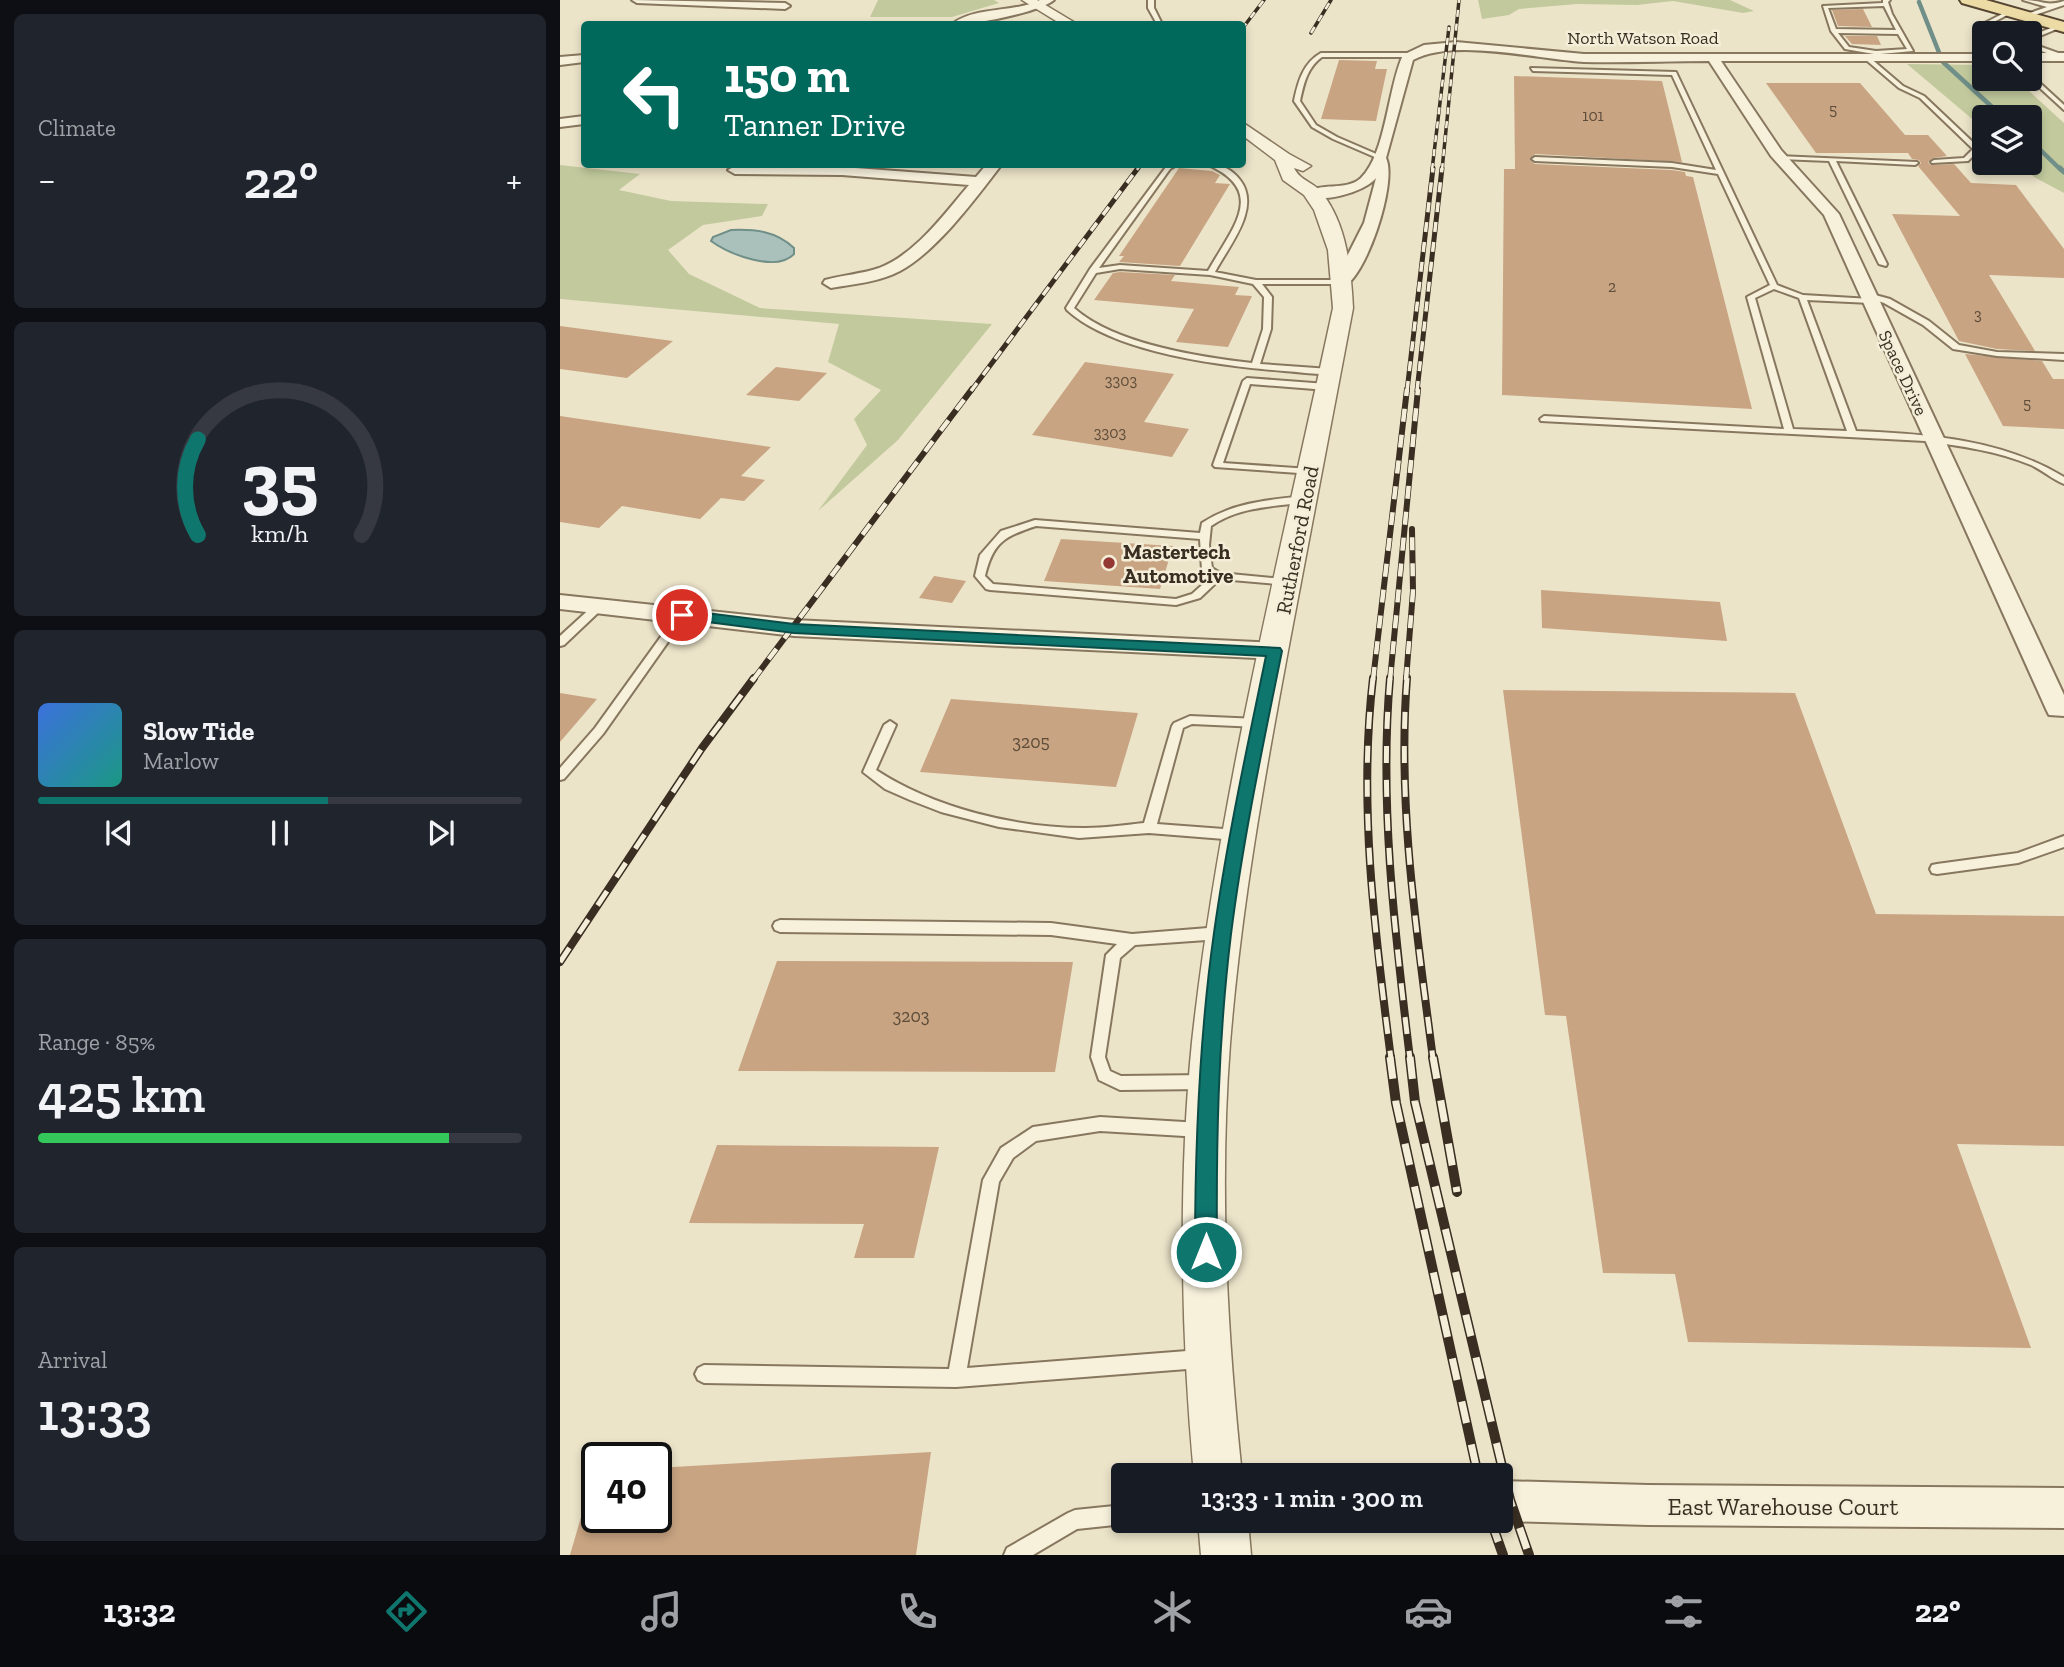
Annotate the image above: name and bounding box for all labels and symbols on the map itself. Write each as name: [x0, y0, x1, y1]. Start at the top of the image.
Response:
street label: North Watson Road: [1567, 27, 1719, 49]
house number: 5: [1829, 100, 1837, 119]
house number: 101: [1582, 106, 1604, 125]
house number: 2: [1608, 277, 1616, 296]
house number: 3: [1974, 305, 1982, 324]
street label: Space Drive: [1874, 327, 1932, 419]
house number: 3303: [1105, 371, 1138, 390]
house number: 5: [2023, 394, 2031, 413]
house number: 3303: [1094, 423, 1127, 442]
street label: Rutherford Road: [1270, 463, 1324, 616]
place label: Mastertech Automotive: [1123, 539, 1233, 588]
marker: Mastertech Automotive: [1101, 555, 1117, 571]
pin: [652, 585, 712, 645]
house number: 3205: [1012, 731, 1050, 753]
house number: 3203: [892, 1005, 930, 1027]
position arrow: [1169, 1215, 1243, 1289]
speed limit sign: 40: [581, 1442, 672, 1533]
street label: East Warehouse Court: [1668, 1492, 1898, 1521]

